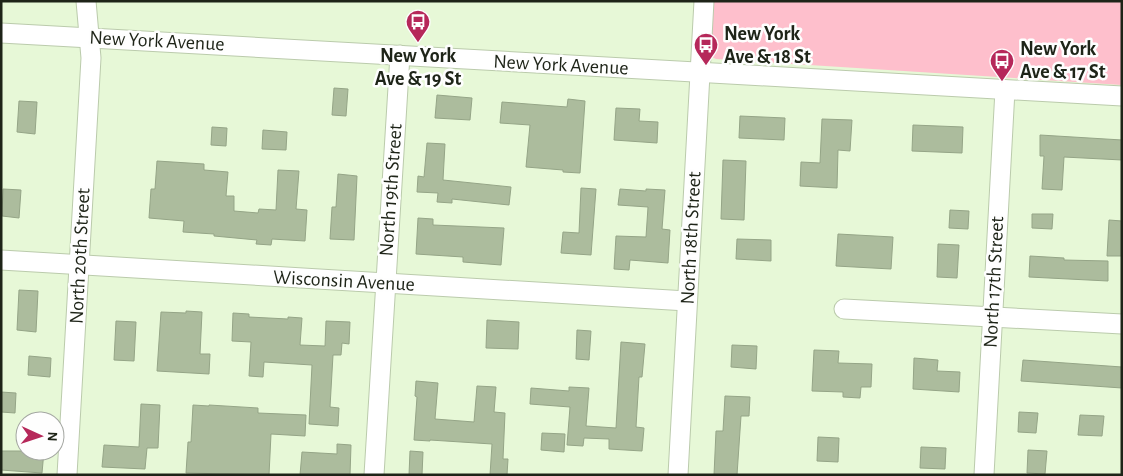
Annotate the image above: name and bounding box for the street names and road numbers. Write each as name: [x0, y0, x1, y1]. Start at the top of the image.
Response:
street label: New York Avenue: [89, 27, 225, 55]
street label: New York Avenue: [493, 51, 629, 79]
street label: North 19th Street: [376, 122, 406, 257]
street label: North 18th Street: [678, 170, 704, 305]
street label: North 20th Street: [66, 187, 94, 325]
street label: North 17th Street: [981, 215, 1007, 348]
street label: Wisconsin Avenue: [273, 267, 415, 295]

